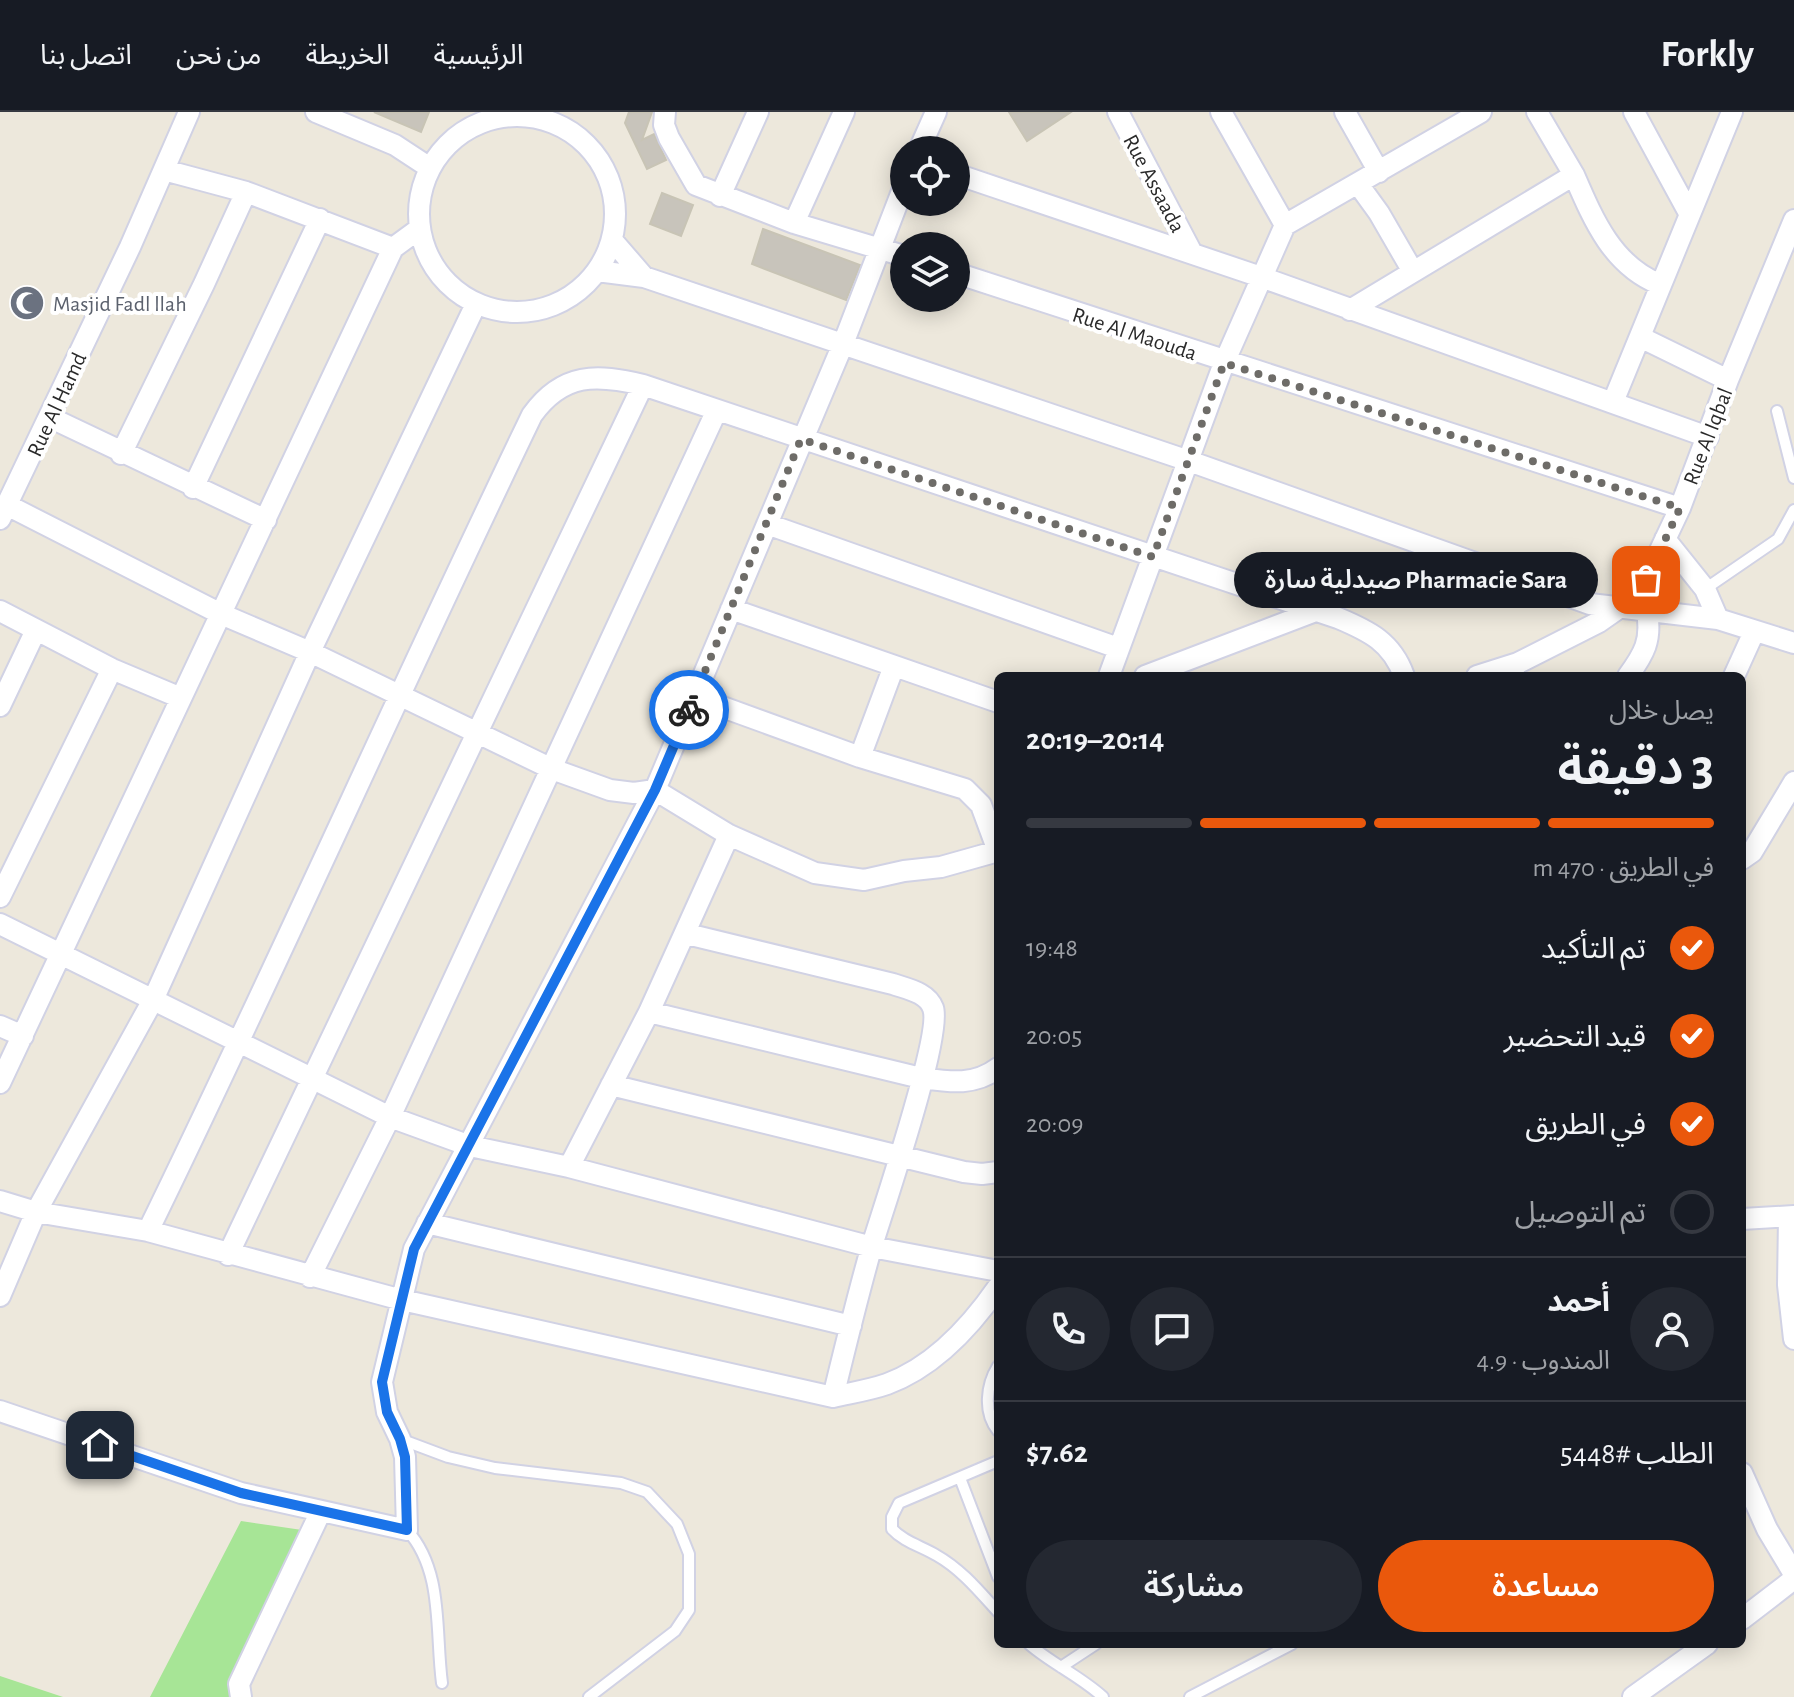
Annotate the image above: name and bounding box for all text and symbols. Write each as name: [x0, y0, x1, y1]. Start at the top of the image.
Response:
text: Forkly: [1660, 36, 1754, 74]
text: اتصل بنا: [40, 42, 132, 70]
text: من نحن: [176, 42, 262, 70]
text: الخريطة: [306, 42, 389, 70]
text: الرئيسية: [433, 42, 523, 70]
street label: Rue Assaada: [1119, 131, 1189, 236]
map controls: [890, 136, 970, 312]
button: locate: [890, 136, 970, 216]
button: layers: [890, 232, 970, 312]
mosque icon: Masjid Fadl llah: [8, 284, 46, 322]
place label: Masjid Fadl llah: [53, 293, 187, 315]
street label: Rue Al Maouda: [1070, 303, 1200, 364]
street label: Rue Al Hamd: [23, 349, 91, 460]
street label: Rue Al Iqbal: [1679, 385, 1736, 488]
pin: [1612, 546, 1680, 614]
callout: Pharmacie Sara صيدلية سارة: [1234, 552, 1598, 608]
icon: bag: [1624, 558, 1668, 602]
text: Pharmacie Sara صيدلية سارة: [1265, 567, 1567, 593]
courier: [649, 670, 729, 750]
icon: bike: [667, 688, 711, 732]
text: يصل خلال: [1609, 698, 1714, 724]
text: 20:14–20:19: [1026, 725, 1164, 755]
text: 3 دقيقة: [1558, 742, 1714, 794]
text: في الطريق · 470 m: [1533, 855, 1714, 881]
icon: check: [1670, 926, 1714, 970]
text: تم التأكيد: [1541, 934, 1646, 964]
text: 19:48: [1026, 935, 1078, 961]
icon: check: [1670, 1014, 1714, 1058]
text: قيد التحضير: [1504, 1022, 1646, 1052]
text: 20:05: [1026, 1023, 1082, 1049]
icon: check: [1670, 1102, 1714, 1146]
text: في الطريق: [1525, 1110, 1646, 1140]
text: 20:09: [1026, 1111, 1083, 1137]
text: تم التوصيل: [1515, 1198, 1646, 1228]
button: phone: [1026, 1287, 1110, 1371]
button: chat: [1130, 1287, 1214, 1371]
text: أحمد: [1547, 1287, 1610, 1317]
button: person: [1630, 1287, 1714, 1371]
text: المندوب · 4.9: [1477, 1348, 1610, 1374]
pin: [66, 1411, 134, 1479]
icon: home: [78, 1423, 122, 1467]
text: $7.62: [1026, 1438, 1088, 1468]
text: الطلب #5448: [1560, 1439, 1714, 1469]
button: مشاركة: [1026, 1540, 1362, 1632]
button: مساعدة: [1378, 1540, 1714, 1632]

